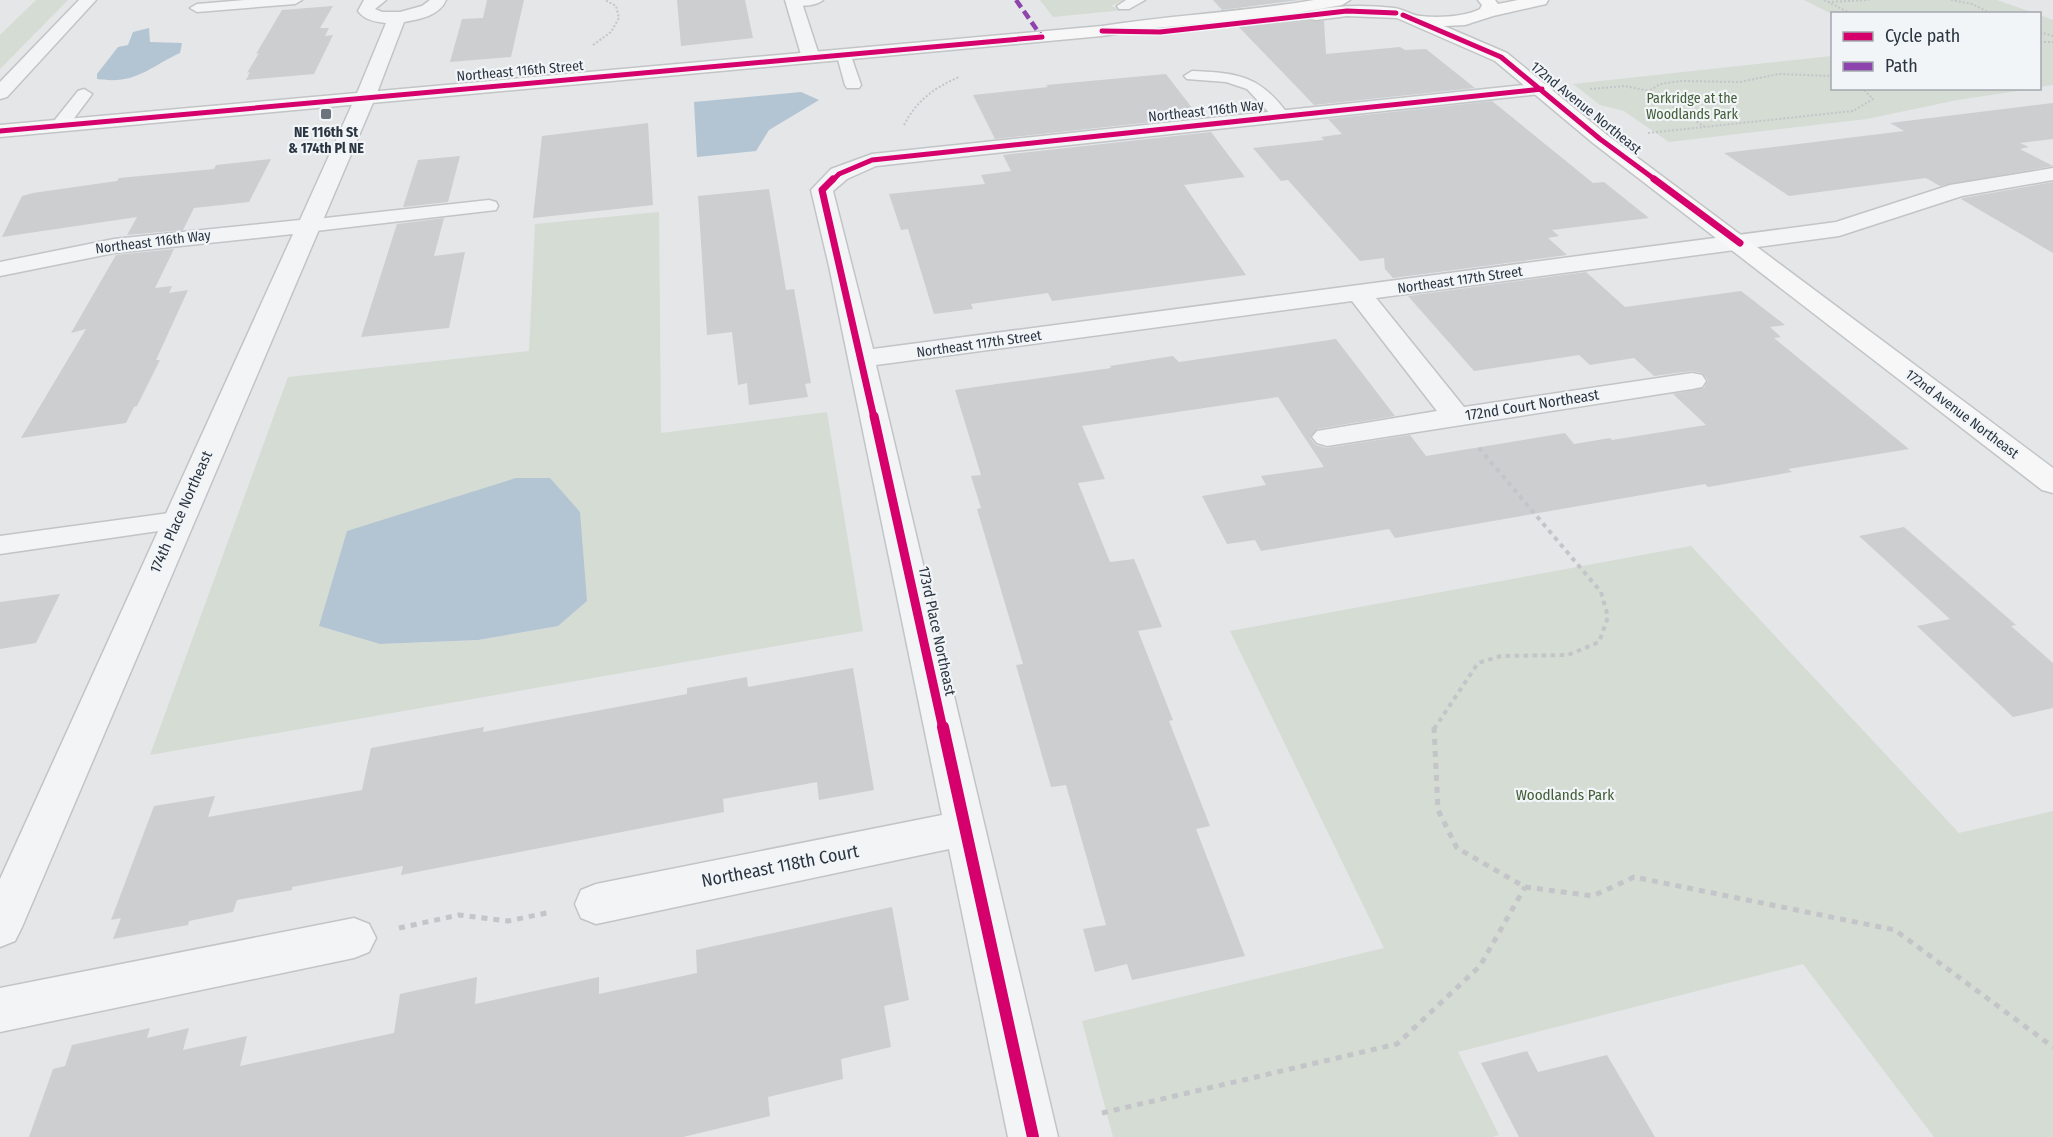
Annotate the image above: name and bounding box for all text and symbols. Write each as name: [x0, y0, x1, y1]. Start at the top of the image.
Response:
legend: [1831, 12, 2041, 90]
text: Cycle path: [1885, 25, 1960, 47]
text: Path: [1885, 55, 1918, 77]
street label: Northeast 116th Street: [456, 57, 585, 85]
street label: 172nd Avenue Northeast: [1527, 58, 1645, 158]
park label: Parkridge at the Woodlands Park: [1646, 90, 1739, 123]
street label: Northeast 116th Way: [1147, 96, 1265, 126]
marker: NE 116th St & 174th Pl NE: [319, 107, 333, 121]
place label: NE 116th St & 174th Pl NE: [288, 124, 364, 157]
street label: Northeast 116th Way: [94, 226, 212, 258]
street label: Northeast 117th Street: [1396, 263, 1524, 297]
street label: Northeast 117th Street: [915, 327, 1043, 361]
street label: 172nd Avenue Northeast: [1902, 366, 2022, 462]
street label: 172nd Court Northeast: [1464, 386, 1600, 424]
street label: 174th Place Northeast: [146, 448, 216, 576]
street label: 173rd Place Northeast: [914, 565, 960, 697]
park label: Woodlands Park: [1516, 786, 1614, 804]
street label: Northeast 118th Court: [700, 840, 860, 892]

